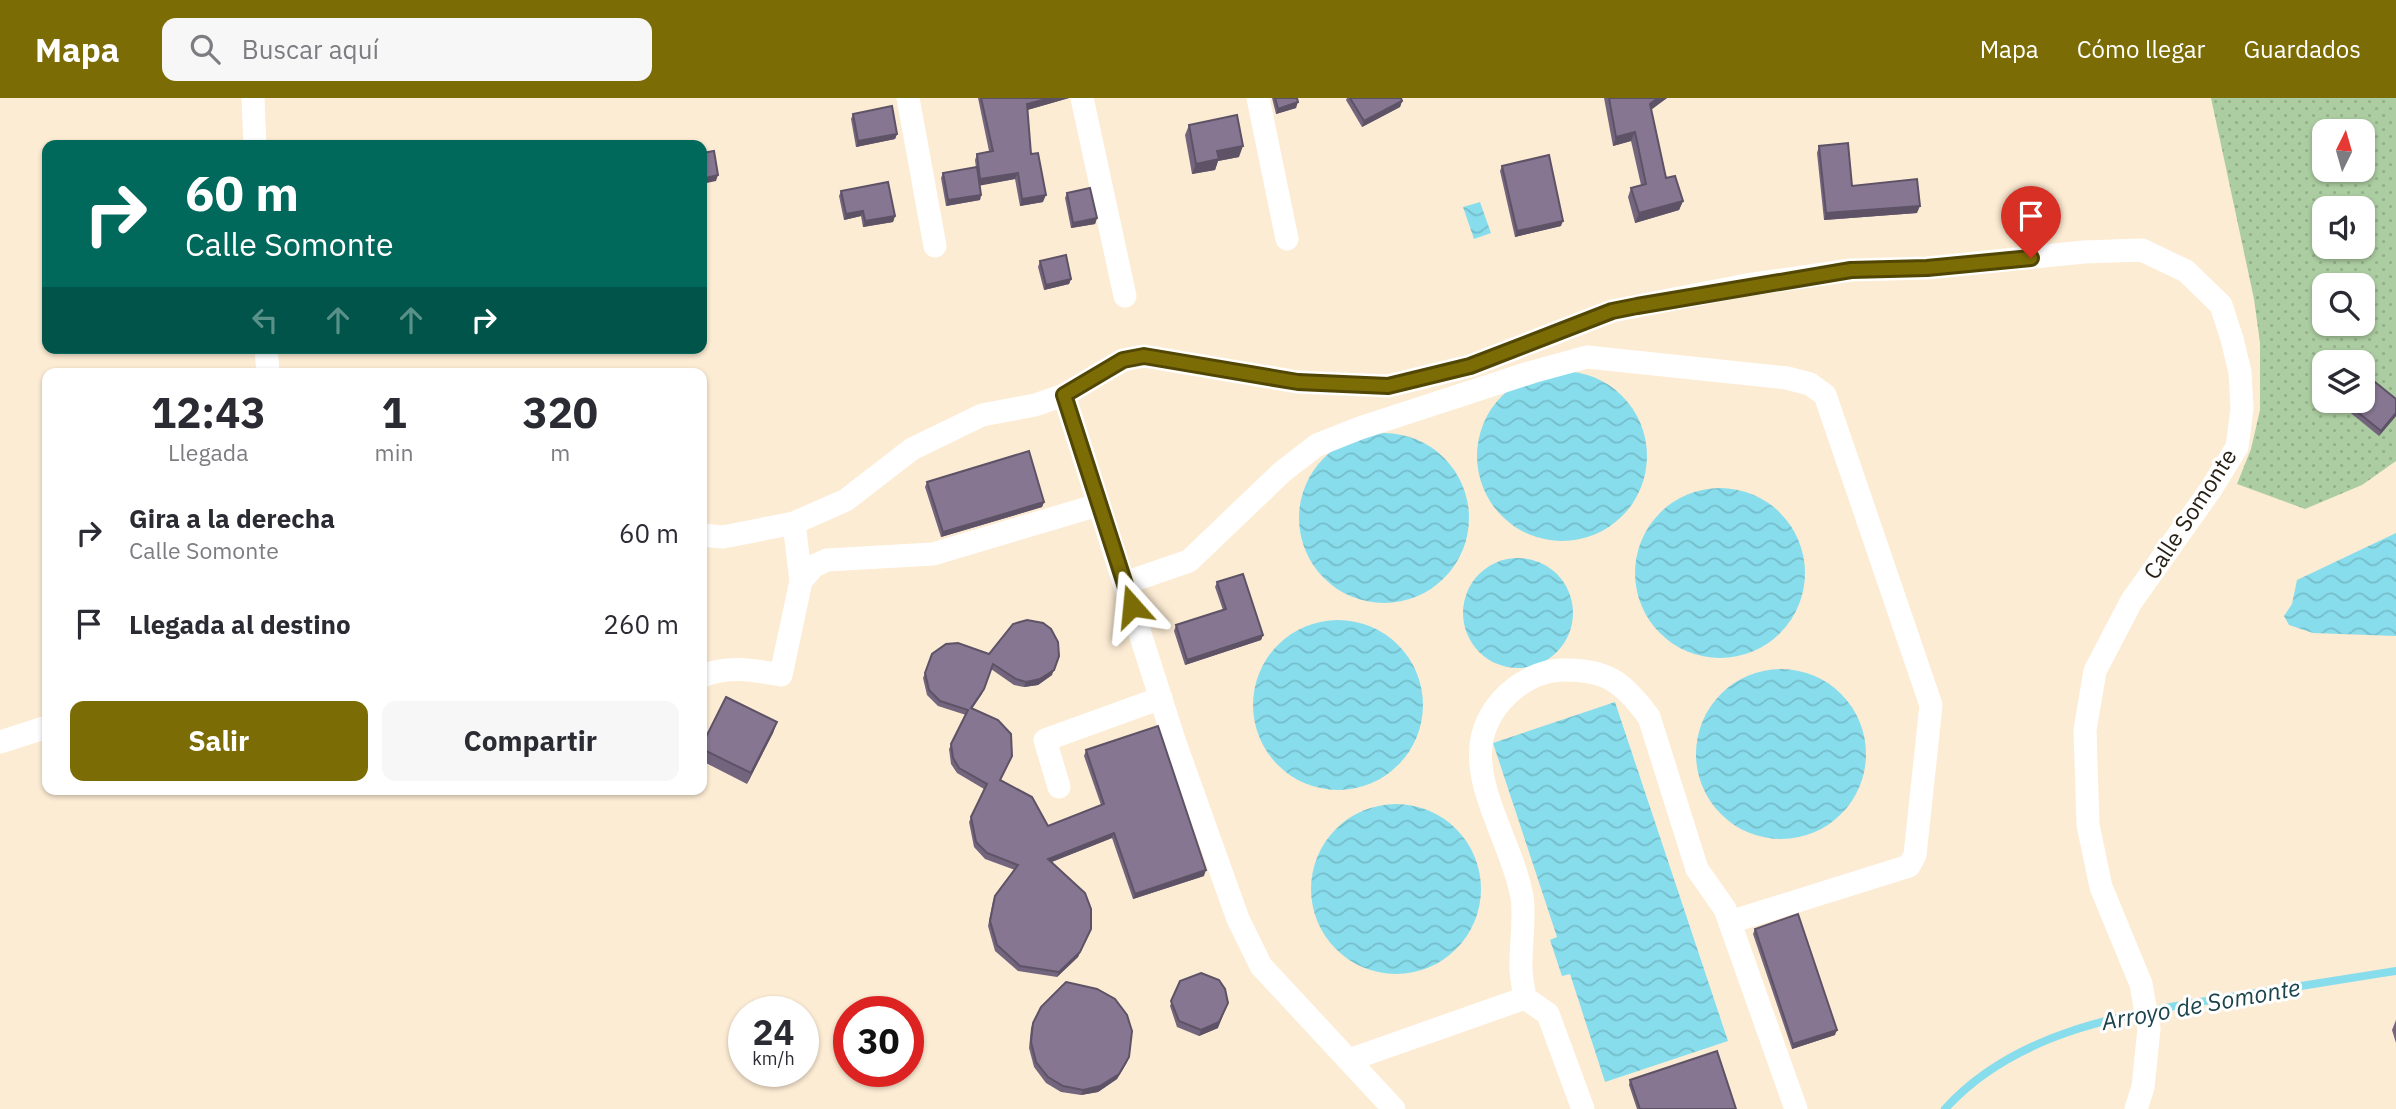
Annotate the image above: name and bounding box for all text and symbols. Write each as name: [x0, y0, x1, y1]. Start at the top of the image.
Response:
search box: [162, 18, 652, 81]
text: Mapa: [35, 28, 120, 71]
icon: search: [186, 30, 224, 68]
text: Buscar aquí: [242, 32, 379, 66]
text: Mapa: [1980, 33, 2039, 65]
text: Cómo llegar: [2077, 33, 2205, 65]
text: Guardados: [2243, 33, 2361, 65]
north arrow: [2312, 119, 2375, 182]
map controls: [2312, 119, 2375, 413]
text: 60 m: [185, 161, 299, 224]
icon: right: [70, 168, 161, 259]
pin: [2001, 186, 2061, 258]
button: sound: [2312, 196, 2375, 259]
icon: arrive: [2012, 197, 2050, 235]
text: Calle Somonte: [185, 223, 394, 265]
button: search: [2312, 273, 2375, 336]
icon: left: [246, 301, 284, 339]
icon: ahead: [319, 301, 357, 339]
icon: ahead: [392, 301, 430, 339]
icon: right: [465, 301, 503, 339]
button: layers: [2312, 350, 2375, 413]
text: 12:43: [151, 385, 266, 440]
text: 1: [381, 385, 407, 440]
text: 320: [522, 385, 598, 440]
text: Llegada: [168, 437, 248, 467]
text: min: [375, 437, 413, 467]
text: m: [550, 437, 570, 467]
street label: Calle Somonte: [2136, 442, 2243, 584]
text: Gira a la derecha: [129, 501, 335, 535]
icon: right: [70, 514, 108, 552]
text: 60 m: [619, 516, 679, 550]
text: Calle Somonte: [129, 535, 279, 565]
position arrow: [1095, 569, 1169, 643]
icon: arrive: [70, 605, 108, 643]
text: Llegada al destino: [129, 607, 351, 641]
text: 260 m: [603, 607, 679, 641]
button: Salir: [70, 701, 368, 781]
button: Compartir: [382, 701, 679, 781]
water label: Arroyo de Somonte: [2098, 971, 2303, 1037]
speed limit sign: 30: [833, 996, 924, 1087]
text: 24: [752, 1009, 795, 1055]
text: km/h: [752, 1047, 795, 1070]

